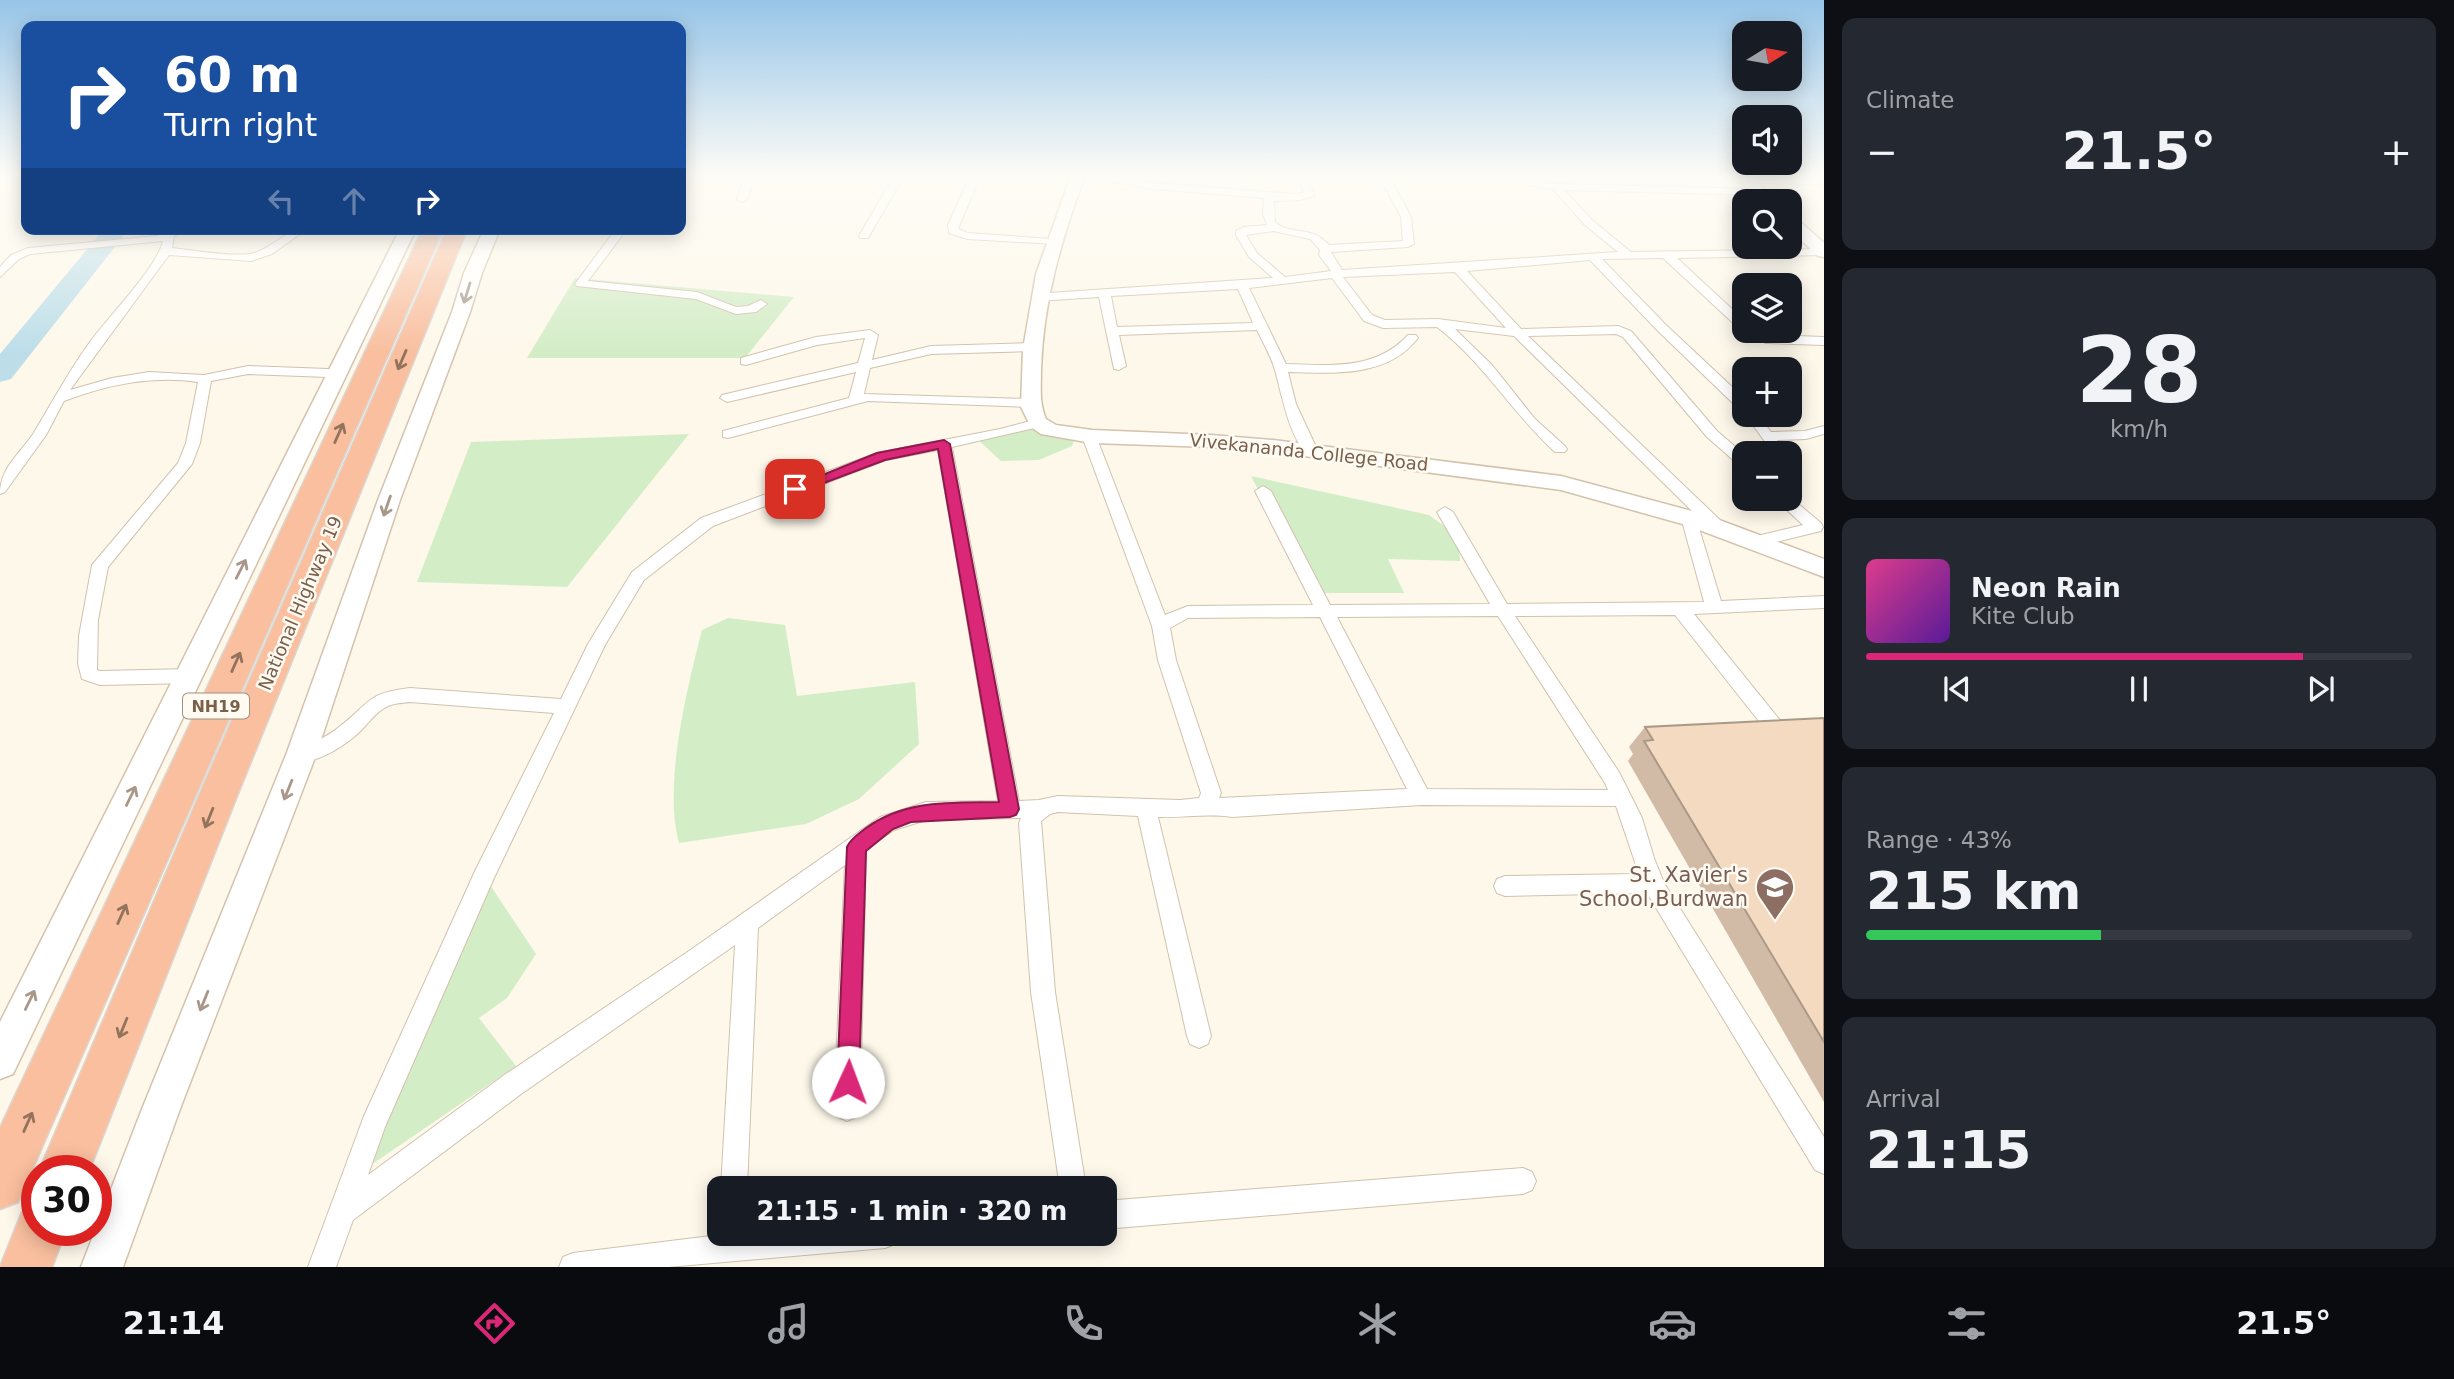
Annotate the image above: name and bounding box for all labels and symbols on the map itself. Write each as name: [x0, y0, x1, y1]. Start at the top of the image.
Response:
north arrow: [1732, 21, 1802, 91]
one-way arrow: [459, 281, 472, 303]
one-way arrow: [395, 349, 408, 370]
one-way arrow: [333, 422, 346, 444]
street label: Vivekananda College Road: [1189, 429, 1429, 475]
pin: [765, 459, 825, 519]
one-way arrow: [380, 494, 392, 516]
street label: National Highway 19: [254, 513, 346, 693]
one-way arrow: [234, 560, 248, 580]
one-way arrow: [230, 652, 243, 673]
road number: NH19: [183, 694, 249, 719]
one-way arrow: [280, 778, 293, 800]
one-way arrow: [125, 786, 139, 807]
one-way arrow: [202, 807, 215, 828]
place label: St. Xavier's School,Burdwan: [1579, 863, 1748, 911]
school or university icon: St. Xavier's School,Burdwan: [1754, 866, 1796, 921]
one-way arrow: [116, 904, 129, 925]
one-way arrow: [24, 990, 38, 1011]
one-way arrow: [196, 990, 209, 1012]
one-way arrow: [115, 1017, 128, 1039]
position arrow: [811, 1045, 885, 1119]
one-way arrow: [22, 1111, 35, 1133]
speed limit sign: 30: [21, 1155, 112, 1246]

